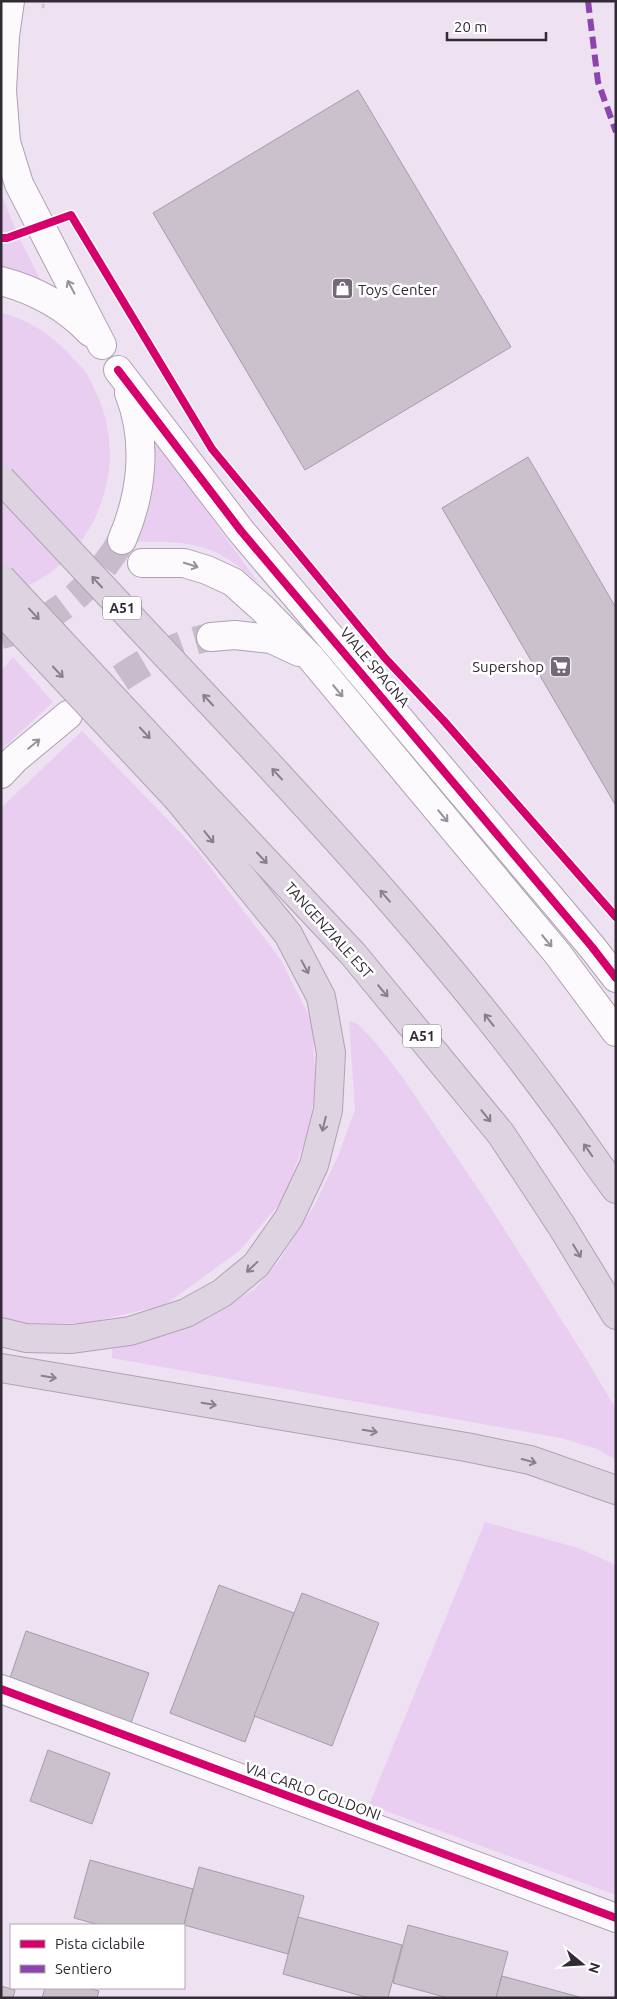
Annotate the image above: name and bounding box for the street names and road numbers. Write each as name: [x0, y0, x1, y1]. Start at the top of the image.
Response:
road number: A51: [103, 596, 141, 620]
street label: VIALE SPAGNA: [337, 624, 413, 710]
street label: TANGENZIALE EST: [281, 879, 377, 982]
road number: A51: [403, 1024, 441, 1048]
street label: VIA CARLO GOLDONI: [243, 1758, 383, 1824]

